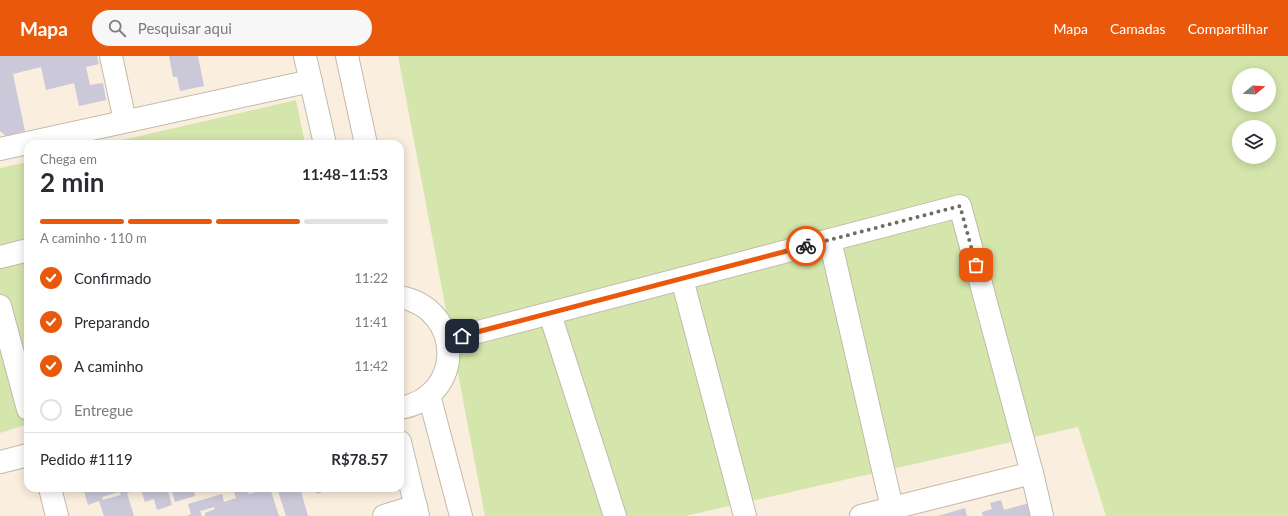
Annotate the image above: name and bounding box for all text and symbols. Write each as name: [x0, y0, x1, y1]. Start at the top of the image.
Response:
search box: [92, 10, 372, 46]
text: Mapa: [20, 17, 68, 40]
icon: search: [106, 17, 128, 39]
text: Pesquisar aqui: [138, 19, 232, 37]
text: Mapa: [1053, 20, 1088, 37]
text: Camadas: [1110, 20, 1166, 37]
text: Compartilhar: [1188, 20, 1268, 37]
north arrow: [1232, 68, 1276, 112]
map controls: [1232, 68, 1276, 164]
button: layers: [1232, 120, 1276, 164]
text: Chega em: [40, 151, 97, 167]
text: 11:48–11:53: [302, 165, 388, 183]
text: 2 min: [40, 166, 104, 198]
courier: [786, 226, 826, 266]
text: A caminho · 110 m: [40, 230, 147, 246]
icon: bike: [795, 235, 817, 257]
pin: [959, 248, 993, 282]
icon: bag: [965, 254, 987, 276]
icon: check: [40, 267, 62, 289]
text: Confirmado: [74, 269, 151, 287]
text: 11:22: [355, 270, 388, 286]
icon: check: [40, 311, 62, 333]
text: Preparando: [74, 313, 150, 331]
text: 11:41: [355, 314, 388, 330]
pin: [445, 319, 479, 353]
icon: home: [451, 325, 473, 347]
icon: check: [40, 355, 62, 377]
text: A caminho: [74, 357, 143, 375]
text: 11:42: [355, 358, 388, 374]
text: Entregue: [74, 401, 133, 419]
text: Pedido #1119: [40, 450, 133, 468]
text: R$78.57: [331, 450, 388, 468]

